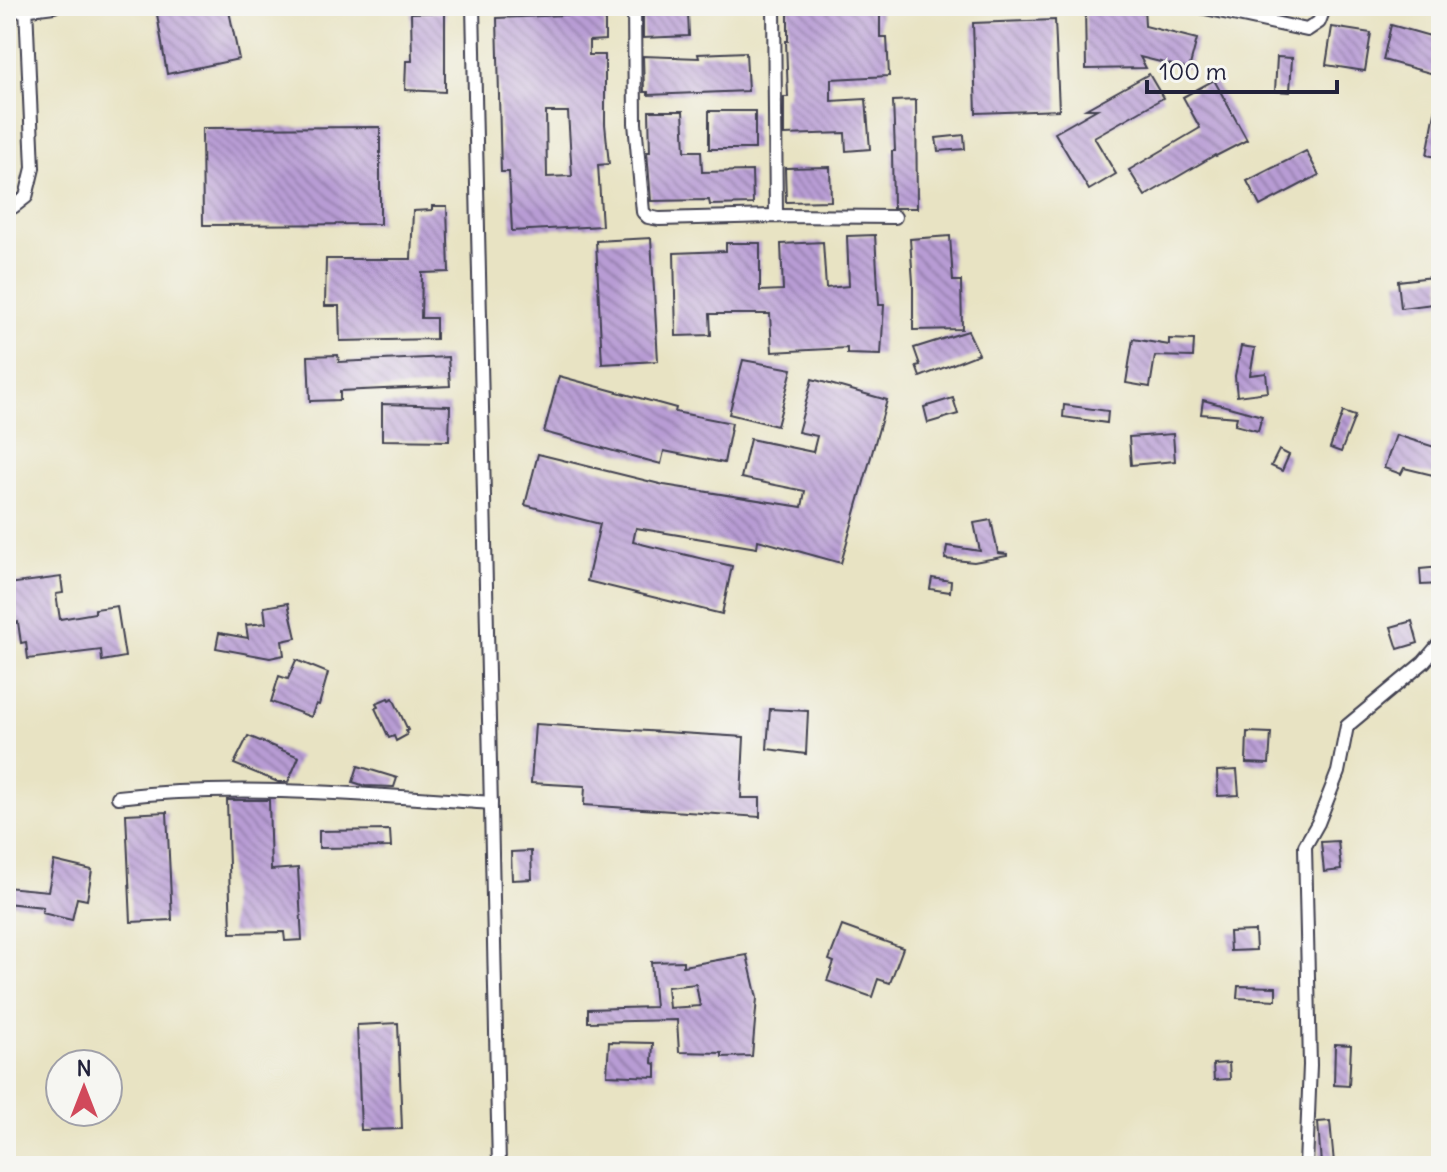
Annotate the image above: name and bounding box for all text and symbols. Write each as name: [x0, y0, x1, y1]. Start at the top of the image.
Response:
scale bar: [1147, 44, 1337, 94]
text: 100 m: [1159, 56, 1227, 86]
north arrow: [44, 1048, 124, 1128]
text: N: [76, 1054, 92, 1082]

